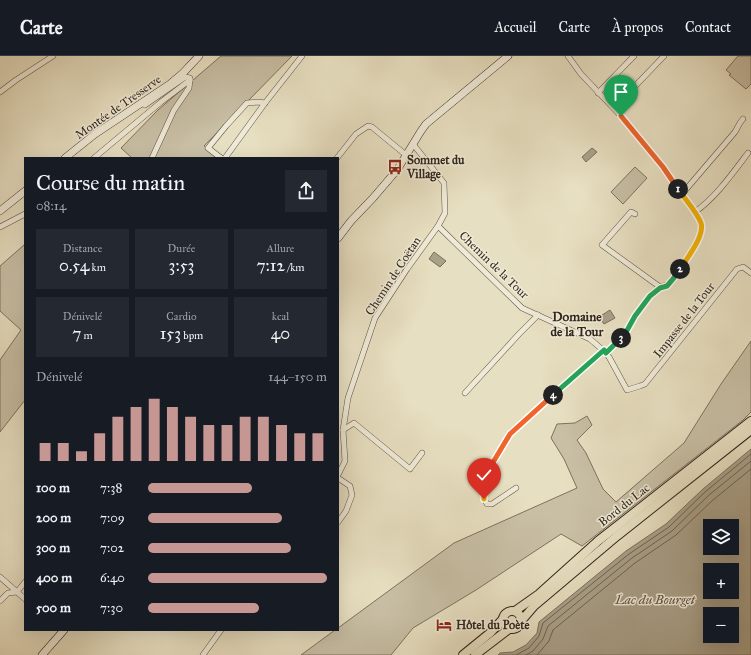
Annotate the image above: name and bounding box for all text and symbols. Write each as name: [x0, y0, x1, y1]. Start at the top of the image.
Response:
text: Carte: [20, 16, 63, 39]
text: Accueil: [494, 19, 537, 36]
text: Carte: [559, 19, 590, 36]
text: À propos: [612, 19, 663, 36]
text: Contact: [685, 19, 731, 36]
street label: Montée de Tresserve: [72, 72, 164, 142]
pin: [604, 75, 638, 116]
icon: arrive: [610, 81, 632, 103]
place label: Sommet du Village: [406, 153, 465, 182]
bus stop icon: Sommet du Village: [386, 158, 404, 176]
text: Course du matin: [36, 169, 185, 196]
button: share: [285, 170, 327, 212]
pin: 1: [668, 179, 688, 199]
text: 1: [676, 182, 680, 195]
text: 08:14: [36, 198, 66, 214]
street label: Chemin de la Tour: [456, 228, 532, 302]
street label: Chemin de Coëtan: [362, 234, 424, 318]
text: Distance: [63, 242, 102, 255]
text: Durée: [168, 242, 195, 255]
text: Allure: [267, 242, 294, 255]
text: 0.54: [59, 255, 89, 276]
text: 3:53: [169, 255, 194, 276]
text: 7:12: [256, 255, 285, 276]
pin: 2: [670, 259, 690, 279]
text: km: [89, 261, 106, 274]
text: /km: [285, 261, 305, 274]
text: 2: [677, 262, 683, 275]
street label: Impasse de la Tour: [650, 279, 718, 360]
district label: Domaine de la Tour: [551, 309, 605, 340]
text: Dénivelé: [63, 310, 102, 323]
text: Cardio: [166, 310, 197, 323]
text: kcal: [272, 310, 289, 323]
text: 7: [72, 323, 81, 344]
text: 153: [160, 323, 181, 344]
text: 40: [271, 323, 290, 344]
pin: 3: [611, 328, 631, 348]
text: m: [81, 329, 93, 342]
text: bpm: [181, 329, 203, 342]
text: 3: [619, 331, 623, 344]
text: Dénivelé: [36, 369, 83, 385]
text: 144–150 m: [268, 369, 327, 385]
pin: 4: [543, 385, 563, 405]
text: 4: [550, 388, 556, 401]
pin: [467, 458, 501, 499]
icon: check: [473, 464, 495, 486]
text: 100 m: [36, 480, 70, 496]
text: 7:38: [100, 480, 122, 496]
street label: Bord du Lac: [596, 481, 652, 529]
text: 200 m: [36, 510, 71, 526]
text: 7:09: [100, 510, 125, 526]
map controls: [703, 519, 739, 643]
button: layers: [703, 519, 739, 555]
text: 300 m: [36, 540, 70, 556]
text: 7:02: [100, 540, 124, 556]
button: +: [703, 563, 739, 599]
text: 400 m: [36, 570, 72, 586]
text: 6:40: [100, 570, 125, 586]
water label: Lac du Bourget: [614, 592, 696, 608]
text: 500 m: [36, 600, 71, 616]
text: 7:30: [100, 600, 123, 616]
button: −: [703, 607, 739, 643]
hotel icon: Hôtel du Poète: [435, 616, 453, 634]
place label: Hôtel du Poète: [456, 618, 529, 632]

